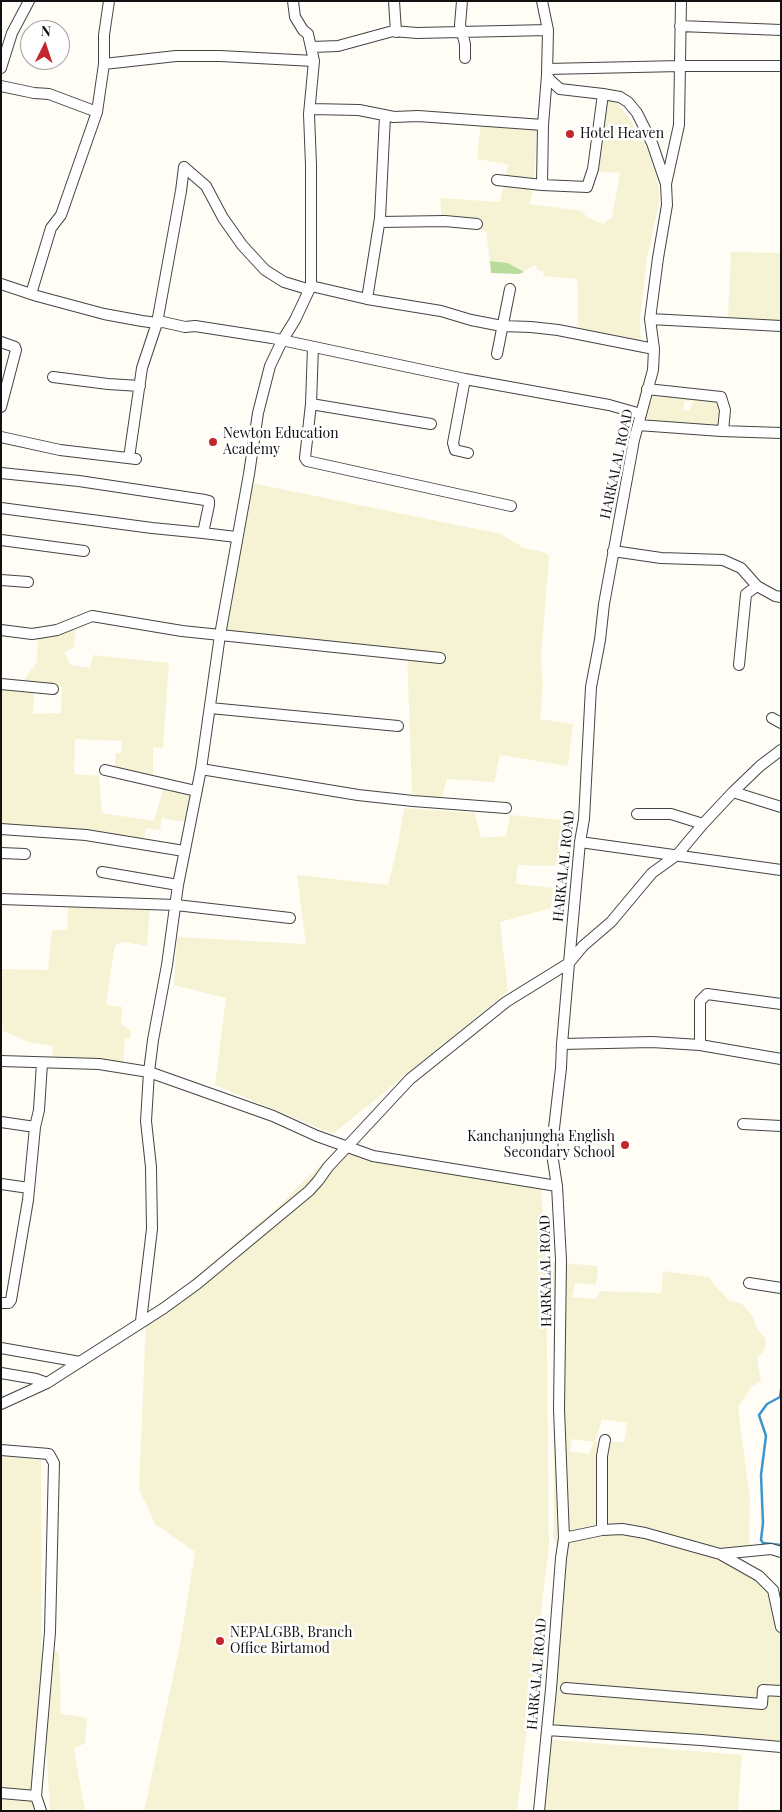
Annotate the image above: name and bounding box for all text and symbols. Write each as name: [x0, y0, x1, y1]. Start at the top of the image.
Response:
north arrow: [20, 20, 70, 70]
text: N: [40, 21, 52, 40]
place label: Hotel Heaven: [580, 126, 664, 142]
marker: Hotel Heaven: [564, 128, 576, 140]
street label: HARKALAL ROAD: [597, 407, 637, 521]
place label: Newton Education Academy: [223, 426, 339, 458]
marker: Newton Education Academy: [207, 436, 219, 448]
street label: HARKALAL ROAD: [550, 809, 578, 923]
place label: Kanchanjungha English Secondary School: [467, 1129, 615, 1162]
marker: Kanchanjungha English Secondary School: [619, 1139, 631, 1151]
street label: HARKALAL ROAD: [537, 1215, 555, 1327]
street label: HARKALAL ROAD: [524, 1617, 550, 1731]
place label: NEPALGBB, Branch Office Birtamod: [230, 1625, 352, 1658]
marker: NEPALGBB, Branch Office Birtamod: [214, 1635, 226, 1647]

